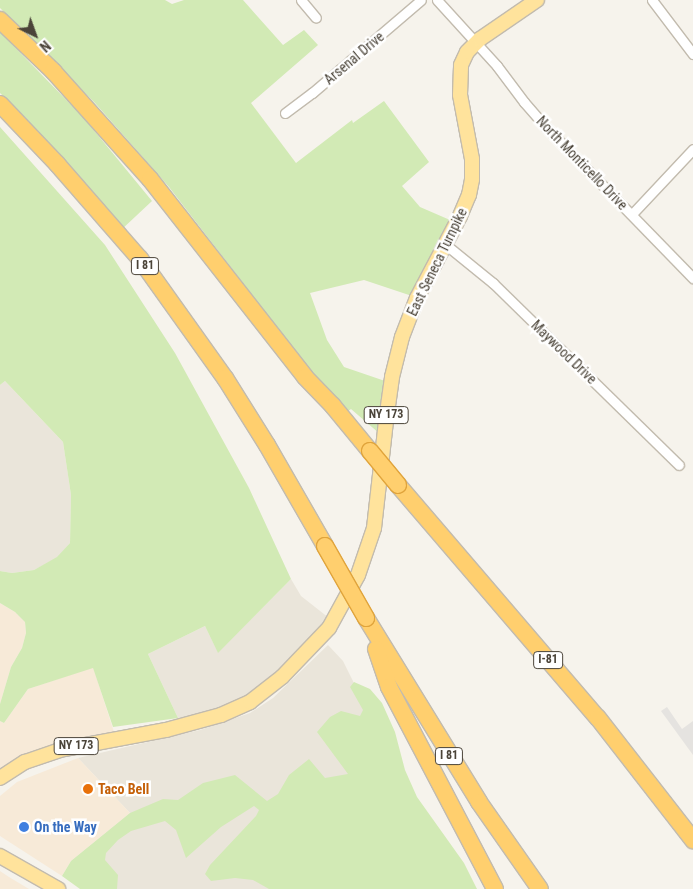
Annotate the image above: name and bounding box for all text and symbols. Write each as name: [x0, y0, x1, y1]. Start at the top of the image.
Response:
north arrow: [10, 10, 60, 60]
street label: Arsenal Drive: [321, 28, 387, 88]
text: N: [37, 37, 54, 55]
street label: North Monticello Drive: [533, 113, 631, 213]
street label: East Seneca Turnpike: [404, 205, 470, 319]
road number: I 81: [130, 256, 160, 276]
street label: Maywood Drive: [528, 317, 600, 387]
road number: NY 173: [364, 406, 408, 424]
road number: I-81: [533, 650, 563, 670]
road number: NY 173: [54, 736, 98, 756]
road number: I 81: [434, 746, 464, 766]
place label: Taco Bell: [98, 781, 149, 797]
marker: Taco Bell: [82, 783, 94, 795]
place label: On the Way: [34, 819, 97, 835]
marker: On the Way: [18, 821, 30, 833]

